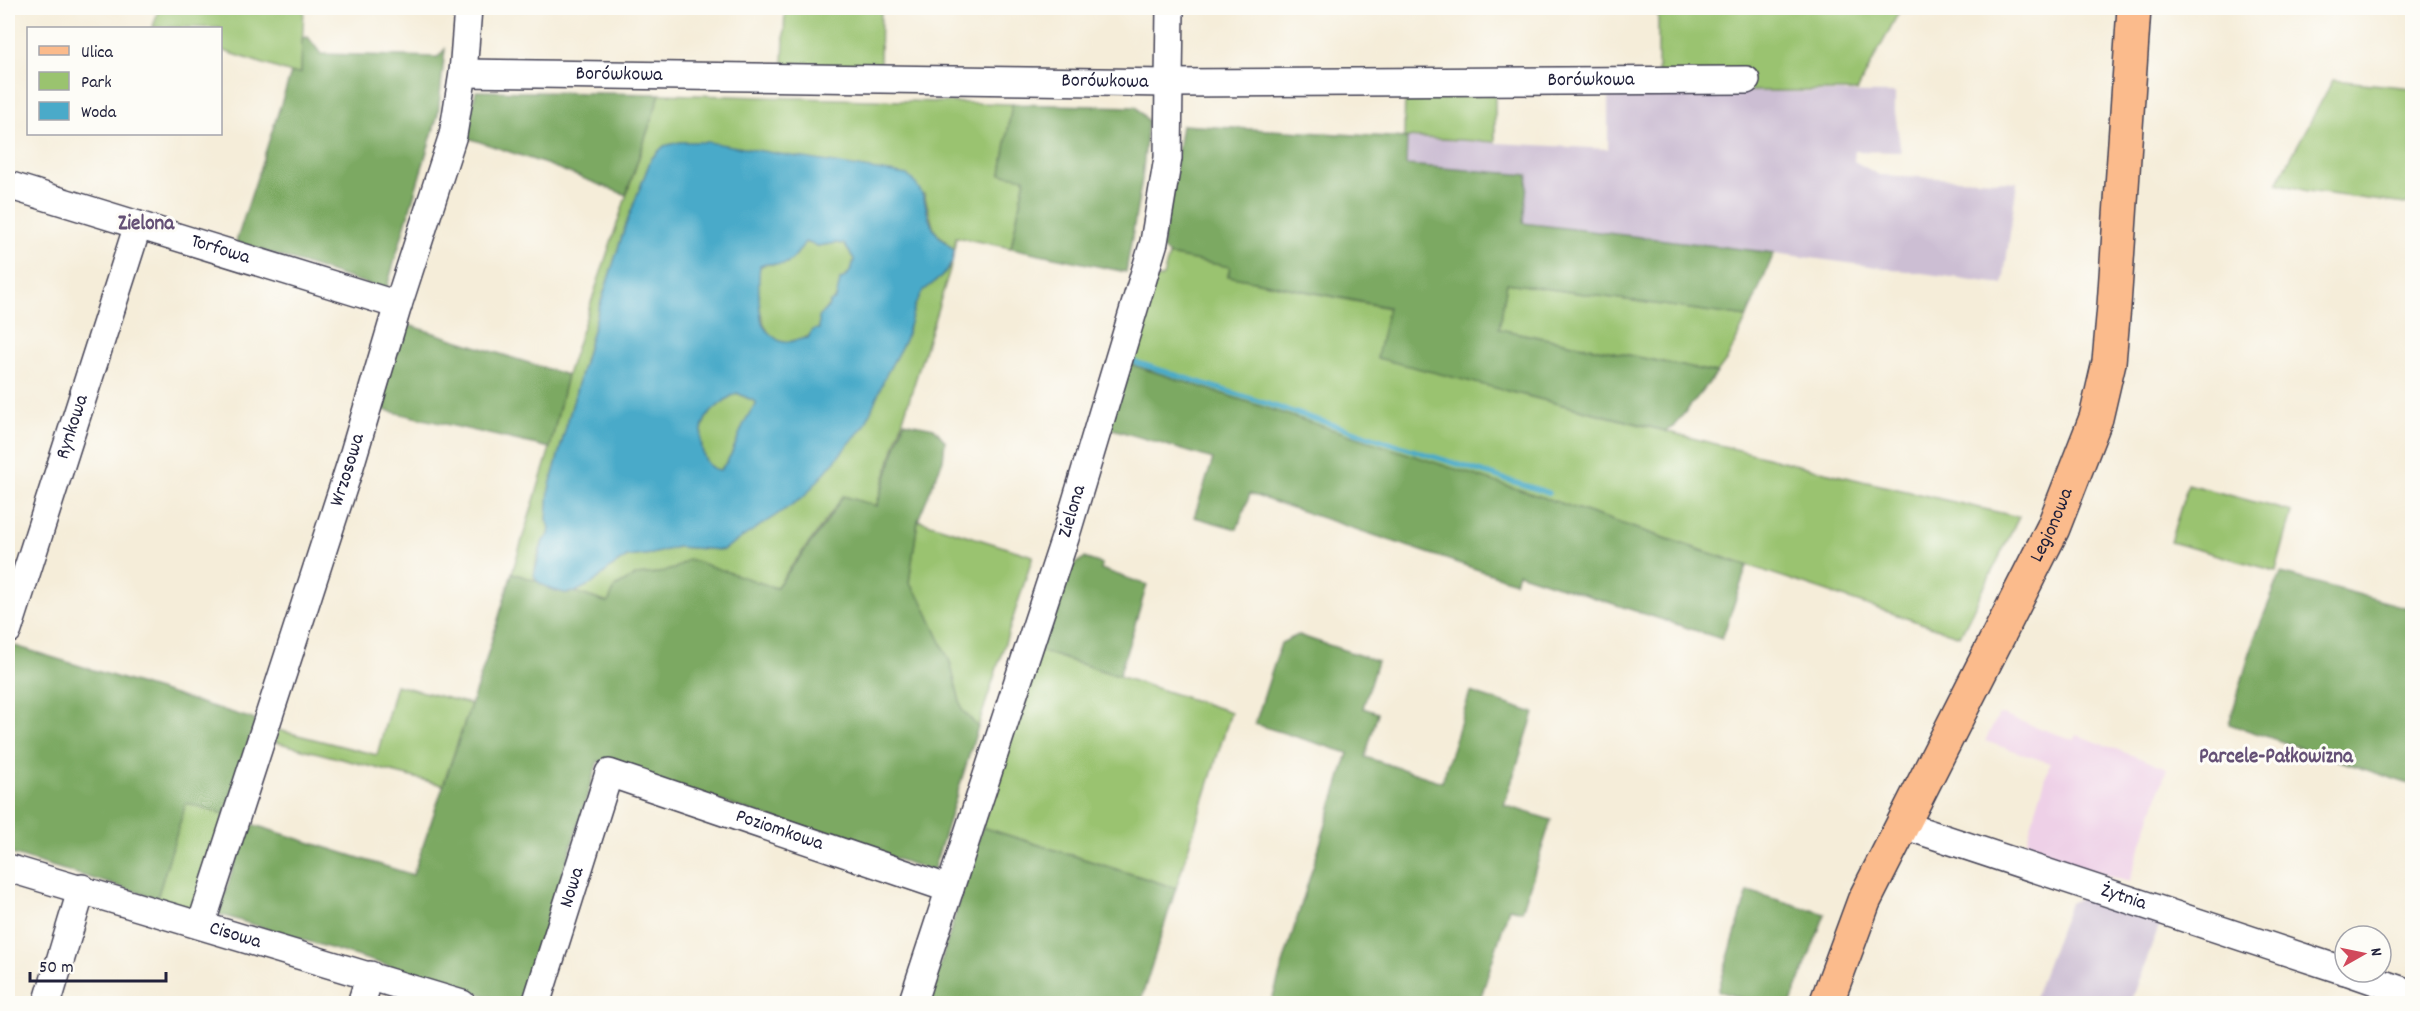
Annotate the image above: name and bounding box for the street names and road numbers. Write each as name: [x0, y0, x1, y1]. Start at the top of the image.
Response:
street label: Borówkowa: [575, 61, 663, 90]
street label: Borówkowa: [1061, 67, 1149, 97]
street label: Borówkowa: [1547, 67, 1635, 95]
street label: Torfowa: [187, 228, 254, 273]
street label: Rynkowa: [50, 391, 97, 463]
street label: Wrzosowa: [324, 430, 373, 510]
street label: Zielona: [1052, 481, 1094, 541]
street label: Legionowa: [2024, 484, 2081, 568]
street label: Poziomkowa: [731, 803, 827, 859]
street label: Nowa: [553, 863, 592, 911]
street label: Żytnia: [2097, 877, 2150, 919]
street label: Cisowa: [206, 915, 265, 957]

